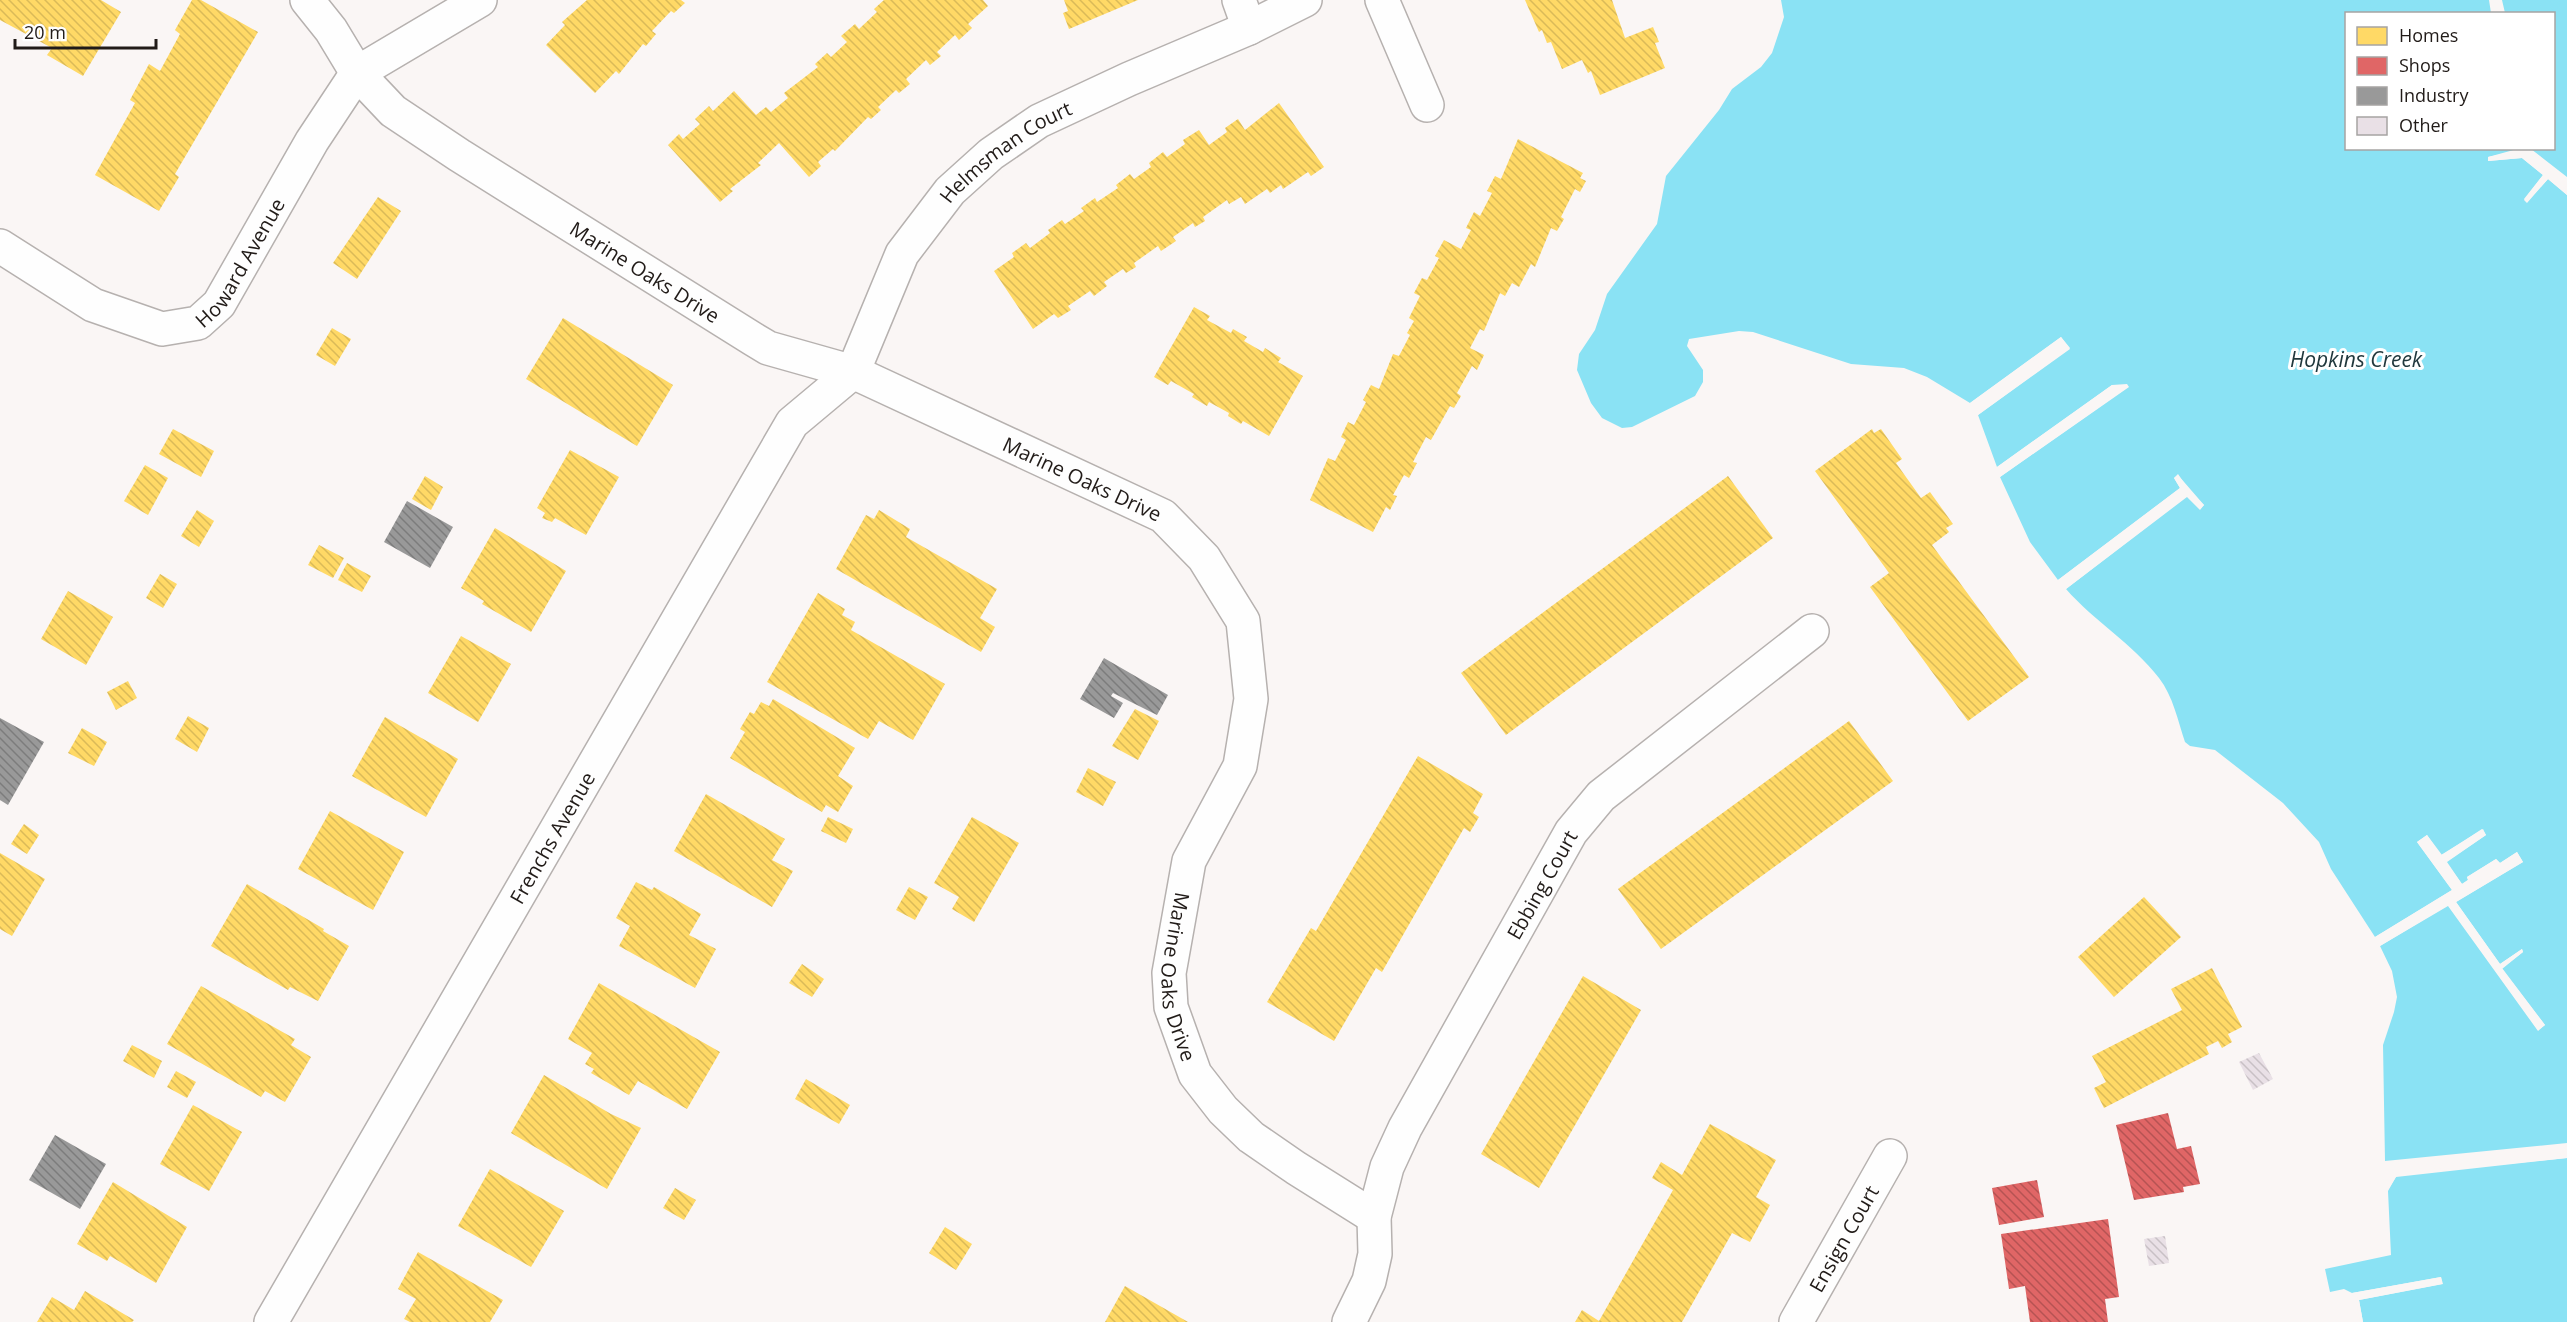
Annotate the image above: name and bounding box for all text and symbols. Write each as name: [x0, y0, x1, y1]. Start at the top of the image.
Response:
scale bar: [15, 12, 156, 50]
legend: [2345, 12, 2555, 150]
text: 20 m: [24, 20, 66, 44]
text: Homes: [2399, 23, 2458, 47]
text: Shops: [2399, 53, 2450, 77]
text: Industry: [2399, 83, 2469, 107]
street label: Helmsman Court: [933, 94, 1076, 208]
text: Other: [2399, 113, 2449, 137]
street label: Howard Avenue: [189, 193, 290, 333]
street label: Marine Oaks Drive: [565, 214, 725, 329]
water label: Hopkins Creek: [2290, 345, 2423, 373]
street label: Marine Oaks Drive: [999, 430, 1166, 527]
street label: Frenchs Avenue: [503, 767, 601, 908]
street label: Ebbing Court: [1500, 825, 1583, 944]
street label: Marine Oaks Drive: [1155, 890, 1203, 1065]
street label: Ensign Court: [1802, 1180, 1884, 1297]

